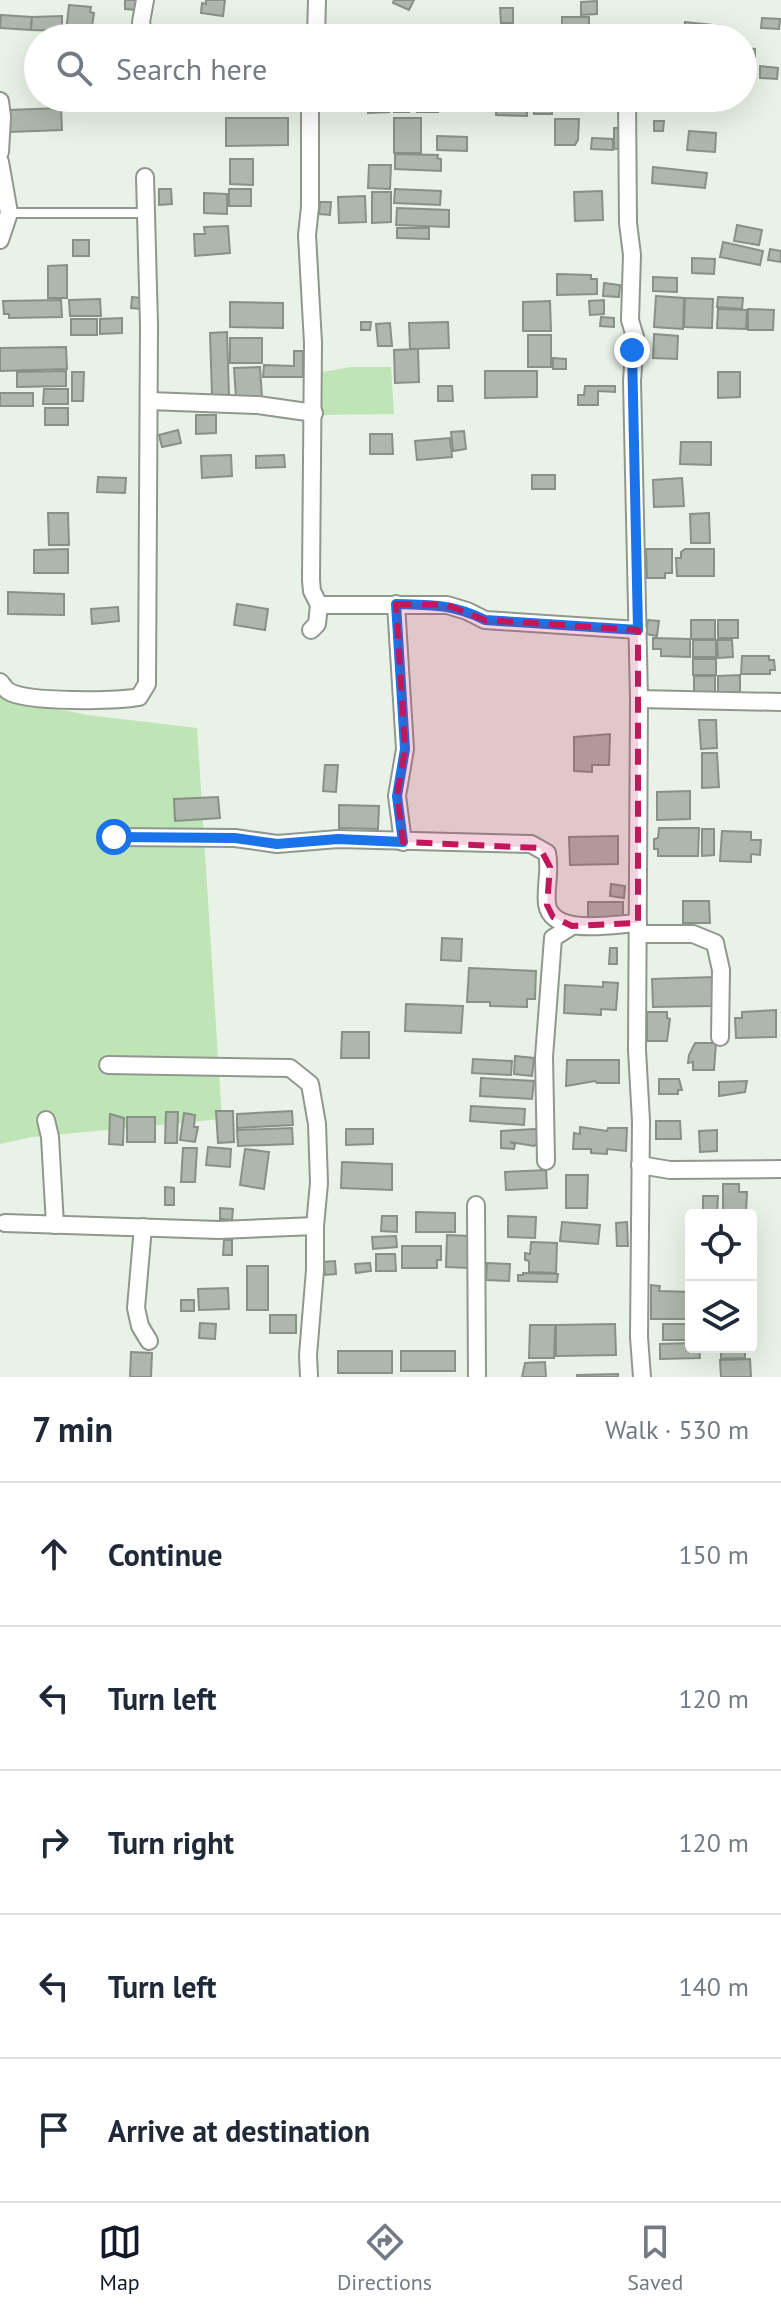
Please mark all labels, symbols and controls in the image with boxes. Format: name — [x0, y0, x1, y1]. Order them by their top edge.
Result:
search box — [24, 24, 757, 112]
icon: search — [52, 46, 96, 90]
text: Search here — [116, 49, 267, 88]
route end — [614, 332, 650, 368]
route start — [96, 819, 132, 855]
map controls — [685, 1209, 757, 1353]
button: locate — [685, 1209, 757, 1281]
button: layers — [685, 1281, 757, 1353]
text: 7 min — [32, 1407, 113, 1451]
text: Walk · 530 m — [605, 1413, 749, 1446]
icon: ahead — [32, 1532, 76, 1576]
text: Continue — [108, 1535, 222, 1574]
text: 150 m — [678, 1538, 749, 1571]
icon: left — [32, 1676, 76, 1720]
text: Turn left — [108, 1679, 216, 1718]
text: 120 m — [678, 1682, 749, 1715]
icon: right — [32, 1820, 76, 1864]
text: Turn right — [108, 1823, 234, 1862]
text: 120 m — [678, 1826, 749, 1859]
icon: left — [32, 1964, 76, 2008]
text: Turn left — [108, 1967, 216, 2006]
text: 140 m — [678, 1970, 749, 2003]
icon: arrive — [32, 2108, 76, 2152]
text: Arrive at destination — [108, 2111, 370, 2150]
tab: Map — [98, 2220, 142, 2296]
tab: Directions — [337, 2220, 432, 2296]
tab: Saved — [627, 2220, 683, 2296]

